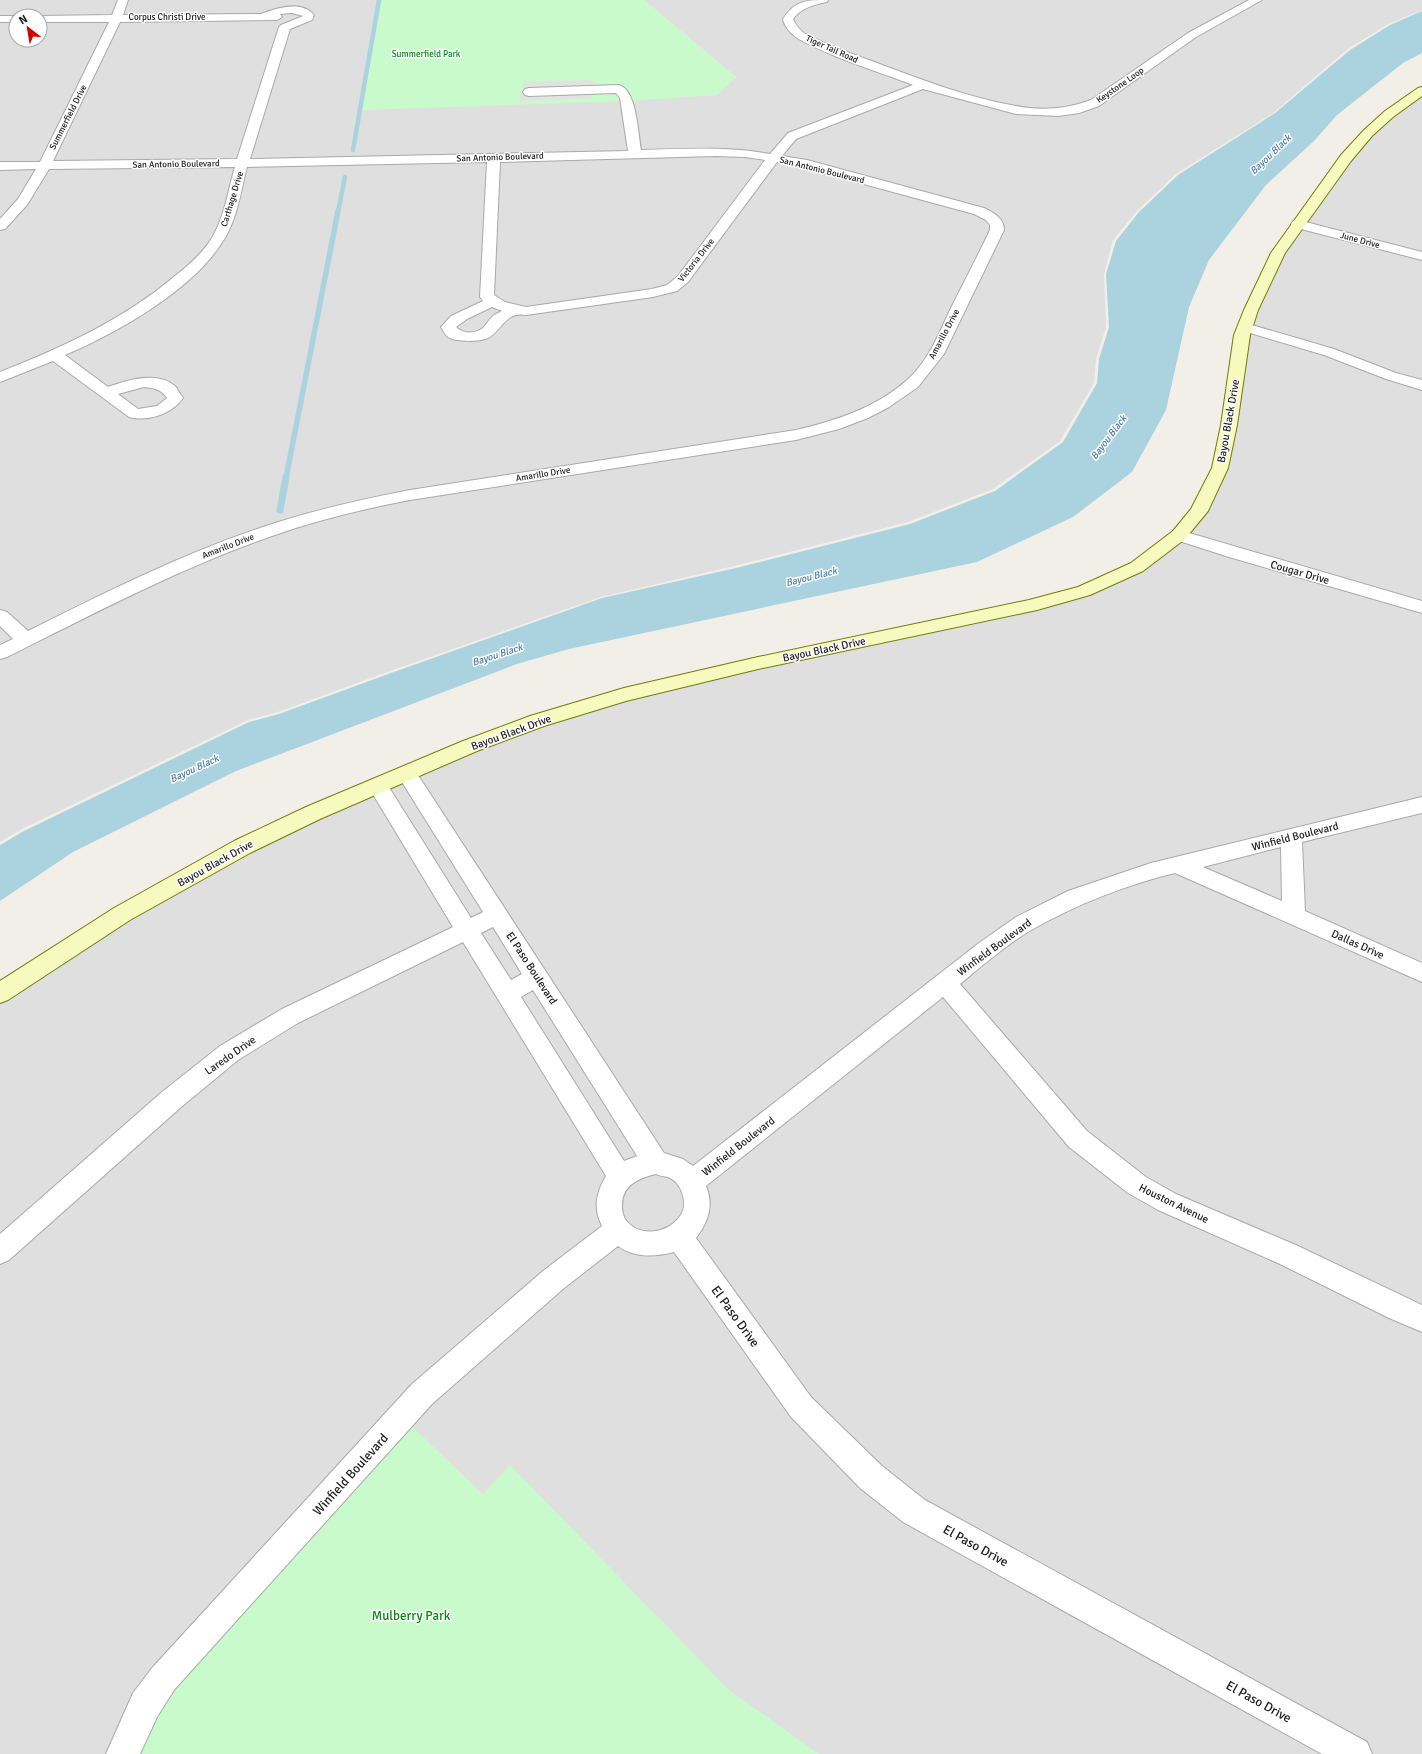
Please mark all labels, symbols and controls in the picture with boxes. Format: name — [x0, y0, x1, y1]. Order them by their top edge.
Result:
north arrow — [8, 8, 48, 48]
text: N — [16, 12, 30, 27]
street label: Corpus Christi Drive — [129, 12, 206, 23]
street label: Tiger Tail Road — [804, 33, 860, 66]
park label: Summerfield Park — [392, 49, 461, 60]
street label: Keystone Loop — [1094, 65, 1146, 106]
street label: Summerfield Drive — [47, 82, 90, 152]
water label: Bayou Black — [1248, 132, 1294, 177]
street label: San Antonio Boulevard — [456, 150, 544, 165]
street label: San Antonio Boulevard — [778, 155, 866, 186]
street label: San Antonio Boulevard — [132, 158, 220, 171]
street label: Carthage Drive — [219, 170, 246, 228]
street label: June Drive — [1339, 230, 1381, 251]
street label: Victoria Drive — [676, 236, 717, 284]
street label: Amarillo Drive — [927, 307, 962, 361]
street label: Bayou Black Drive — [1215, 378, 1242, 464]
water label: Bayou Black — [1088, 412, 1130, 462]
street label: Amarillo Drive — [515, 465, 572, 484]
street label: Amarillo Drive — [201, 531, 256, 561]
street label: Cougar Drive — [1269, 558, 1331, 587]
water label: Bayou Black — [784, 565, 839, 589]
street label: Bayou Black Drive — [781, 634, 867, 665]
water label: Bayou Black — [471, 641, 525, 669]
street label: Bayou Black Drive — [469, 712, 553, 753]
water label: Bayou Black — [168, 752, 221, 785]
street label: Winfield Boulevard — [1250, 819, 1340, 854]
street label: Bayou Black Drive — [175, 837, 255, 890]
street label: Winfield Boulevard — [955, 916, 1034, 979]
street label: Dallas Drive — [1329, 927, 1386, 962]
street label: El Paso Boulevard — [503, 930, 560, 1007]
street label: Laredo Drive — [202, 1033, 258, 1078]
street label: Winfield Boulevard — [699, 1114, 777, 1179]
street label: Houston Avenue — [1137, 1181, 1211, 1226]
street label: El Paso Drive — [708, 1283, 763, 1350]
street label: Winfield Boulevard — [310, 1430, 392, 1519]
street label: El Paso Drive — [940, 1521, 1011, 1570]
park label: Mulberry Park — [372, 1608, 451, 1624]
street label: El Paso Drive — [1223, 1677, 1294, 1726]

